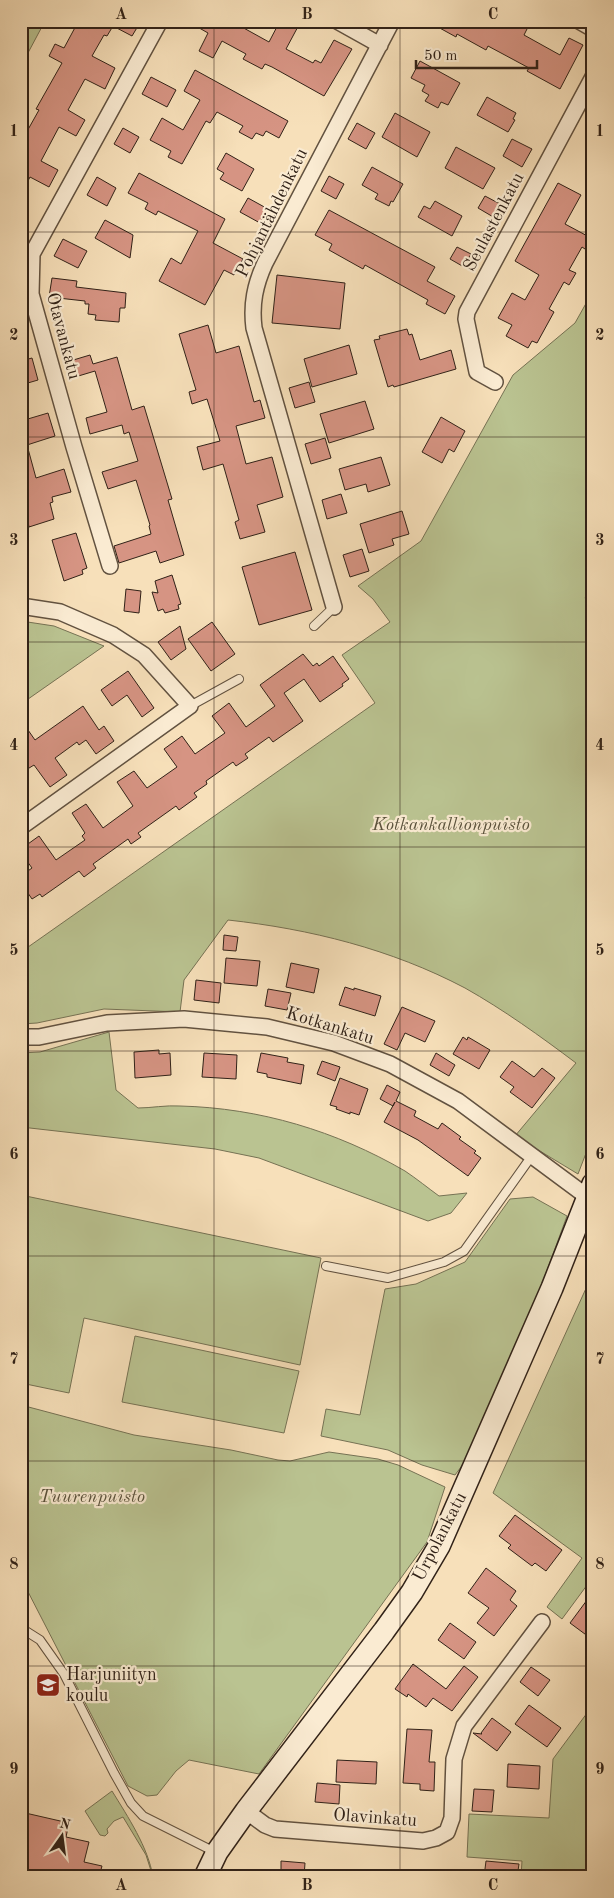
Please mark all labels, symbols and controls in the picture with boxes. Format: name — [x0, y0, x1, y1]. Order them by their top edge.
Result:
text: A — [115, 7, 127, 23]
text: B — [301, 7, 313, 23]
text: C — [488, 7, 498, 23]
scale bar — [416, 38, 538, 70]
text: 50 m — [424, 49, 458, 64]
text: 1 — [9, 124, 19, 140]
text: 1 — [595, 124, 605, 140]
street label: Pohjantähdenkatu — [233, 145, 311, 280]
street label: Seulastenkatu — [460, 169, 528, 274]
street label: Otavankatu — [43, 291, 83, 382]
text: 2 — [9, 328, 19, 344]
text: 2 — [595, 328, 605, 344]
text: 3 — [9, 533, 19, 549]
text: 3 — [595, 533, 605, 549]
text: 4 — [9, 738, 19, 754]
text: 4 — [595, 738, 605, 754]
park label: Kotkankallionpuisto — [371, 816, 530, 834]
text: 5 — [9, 943, 19, 959]
text: 5 — [595, 943, 605, 959]
street label: Kotkankatu — [284, 1004, 376, 1048]
text: 6 — [9, 1147, 19, 1163]
text: 6 — [595, 1147, 605, 1163]
text: 7 — [9, 1352, 19, 1368]
text: 7 — [595, 1352, 605, 1368]
park label: Tuurenpuisto — [39, 1488, 145, 1506]
street label: Urpolankatu — [410, 1489, 470, 1584]
text: 8 — [9, 1557, 19, 1573]
text: 8 — [595, 1557, 605, 1573]
place label: Harjuniityn koulu — [66, 1666, 157, 1705]
school or university icon: Harjuniityn koulu — [35, 1672, 61, 1698]
text: 9 — [9, 1762, 19, 1778]
text: 9 — [595, 1762, 605, 1778]
street label: Olavinkatu — [332, 1806, 418, 1830]
north arrow — [38, 1810, 88, 1860]
text: N — [58, 1816, 72, 1833]
text: A — [115, 1878, 127, 1894]
text: B — [301, 1878, 313, 1894]
text: C — [488, 1878, 498, 1894]

